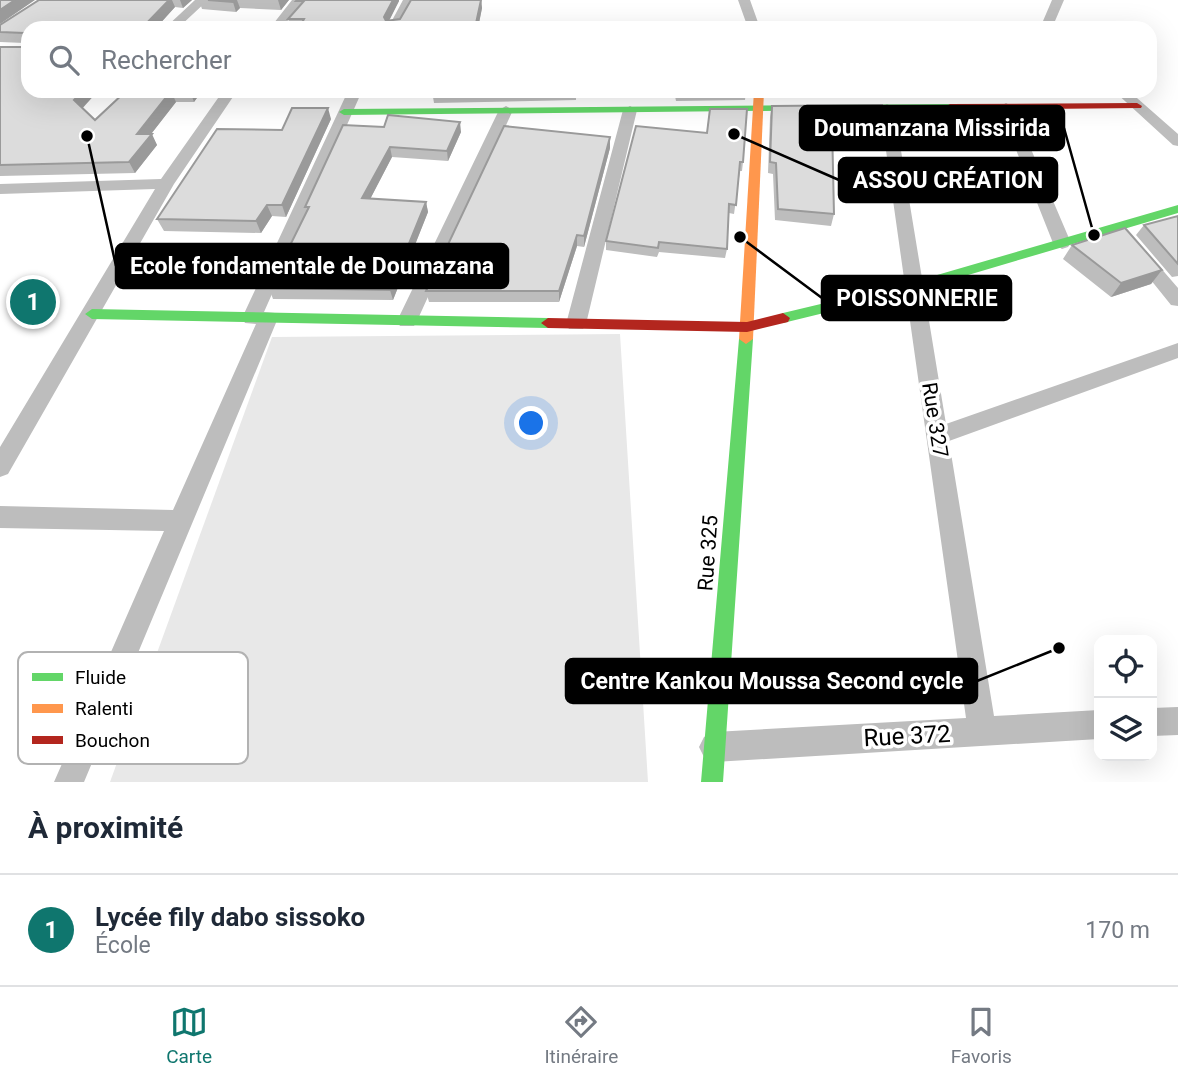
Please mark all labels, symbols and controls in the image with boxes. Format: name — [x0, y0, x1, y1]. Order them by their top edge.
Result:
search box — [21, 21, 1157, 98]
icon: search — [45, 41, 83, 79]
text: Rechercher — [101, 45, 232, 75]
callout: Doumanzana Missirida — [800, 106, 1064, 150]
text: Doumanzana Missirida — [814, 115, 1050, 142]
callout: ASSOU CRÉATION — [839, 158, 1057, 202]
text: ASSOU CRÉATION — [853, 166, 1043, 194]
callout: Ecole fondamentale de Doumazana — [116, 244, 508, 288]
text: Ecole fondamentale de Doumazana — [130, 253, 494, 280]
pin: 1 — [10, 276, 56, 328]
callout: POISSONNERIE — [822, 276, 1011, 320]
text: POISSONNERIE — [836, 285, 998, 312]
street label: Rue 327 — [917, 380, 953, 460]
your location — [514, 406, 548, 440]
street label: Rue 325 — [693, 514, 723, 592]
map controls — [1094, 635, 1157, 761]
button: locate — [1094, 635, 1157, 698]
legend — [18, 652, 248, 764]
callout: Centre Kankou Moussa Second cycle — [566, 659, 977, 703]
text: Fluide — [75, 666, 126, 689]
text: Centre Kankou Moussa Second cycle — [581, 668, 963, 695]
text: Ralenti — [75, 697, 133, 720]
button: layers — [1094, 698, 1157, 761]
street label: Rue 372 — [863, 720, 951, 752]
text: Bouchon — [75, 729, 150, 752]
text: À proximité — [28, 810, 183, 845]
text: Lycée fily dabo sissoko — [95, 902, 365, 932]
text: 1 — [44, 917, 58, 944]
text: 170 m — [1085, 917, 1150, 944]
text: École — [95, 932, 151, 959]
tab: Carte — [166, 1003, 212, 1068]
tab: Itinéraire — [544, 1003, 618, 1068]
tab: Favoris — [951, 1003, 1012, 1068]

